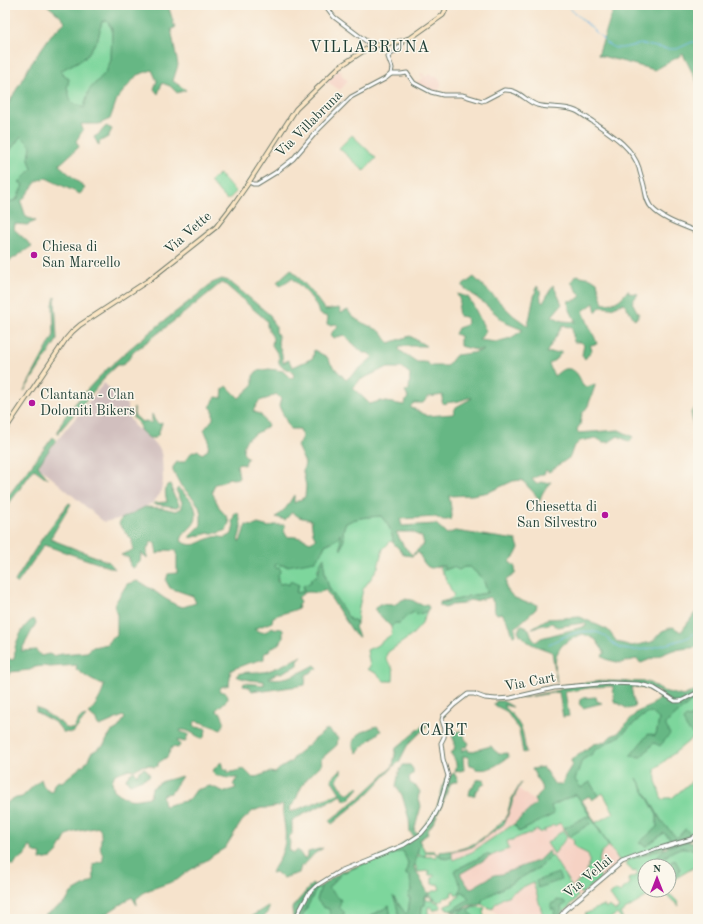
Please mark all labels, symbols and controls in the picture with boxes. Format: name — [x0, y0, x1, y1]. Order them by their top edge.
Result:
district label: VILLABRUNA — [310, 40, 430, 56]
street label: Via Villabruna — [273, 88, 345, 160]
street label: Via Vette — [162, 209, 214, 257]
place label: Chiesa di San Marcello — [42, 240, 121, 270]
marker: Chiesa di San Marcello — [29, 250, 39, 260]
place label: Clantana - Clan Dolomiti Bikers — [40, 388, 135, 418]
marker: Clantana - Clan Dolomiti Bikers — [27, 398, 37, 408]
place label: Chiesetta di San Silvestro — [517, 500, 597, 530]
marker: Chiesetta di San Silvestro — [600, 510, 610, 520]
street label: Via Cart — [503, 670, 557, 694]
district label: CART — [420, 723, 469, 739]
street label: Via Vellai — [561, 853, 615, 901]
north arrow — [637, 858, 677, 898]
text: N — [653, 864, 662, 875]

